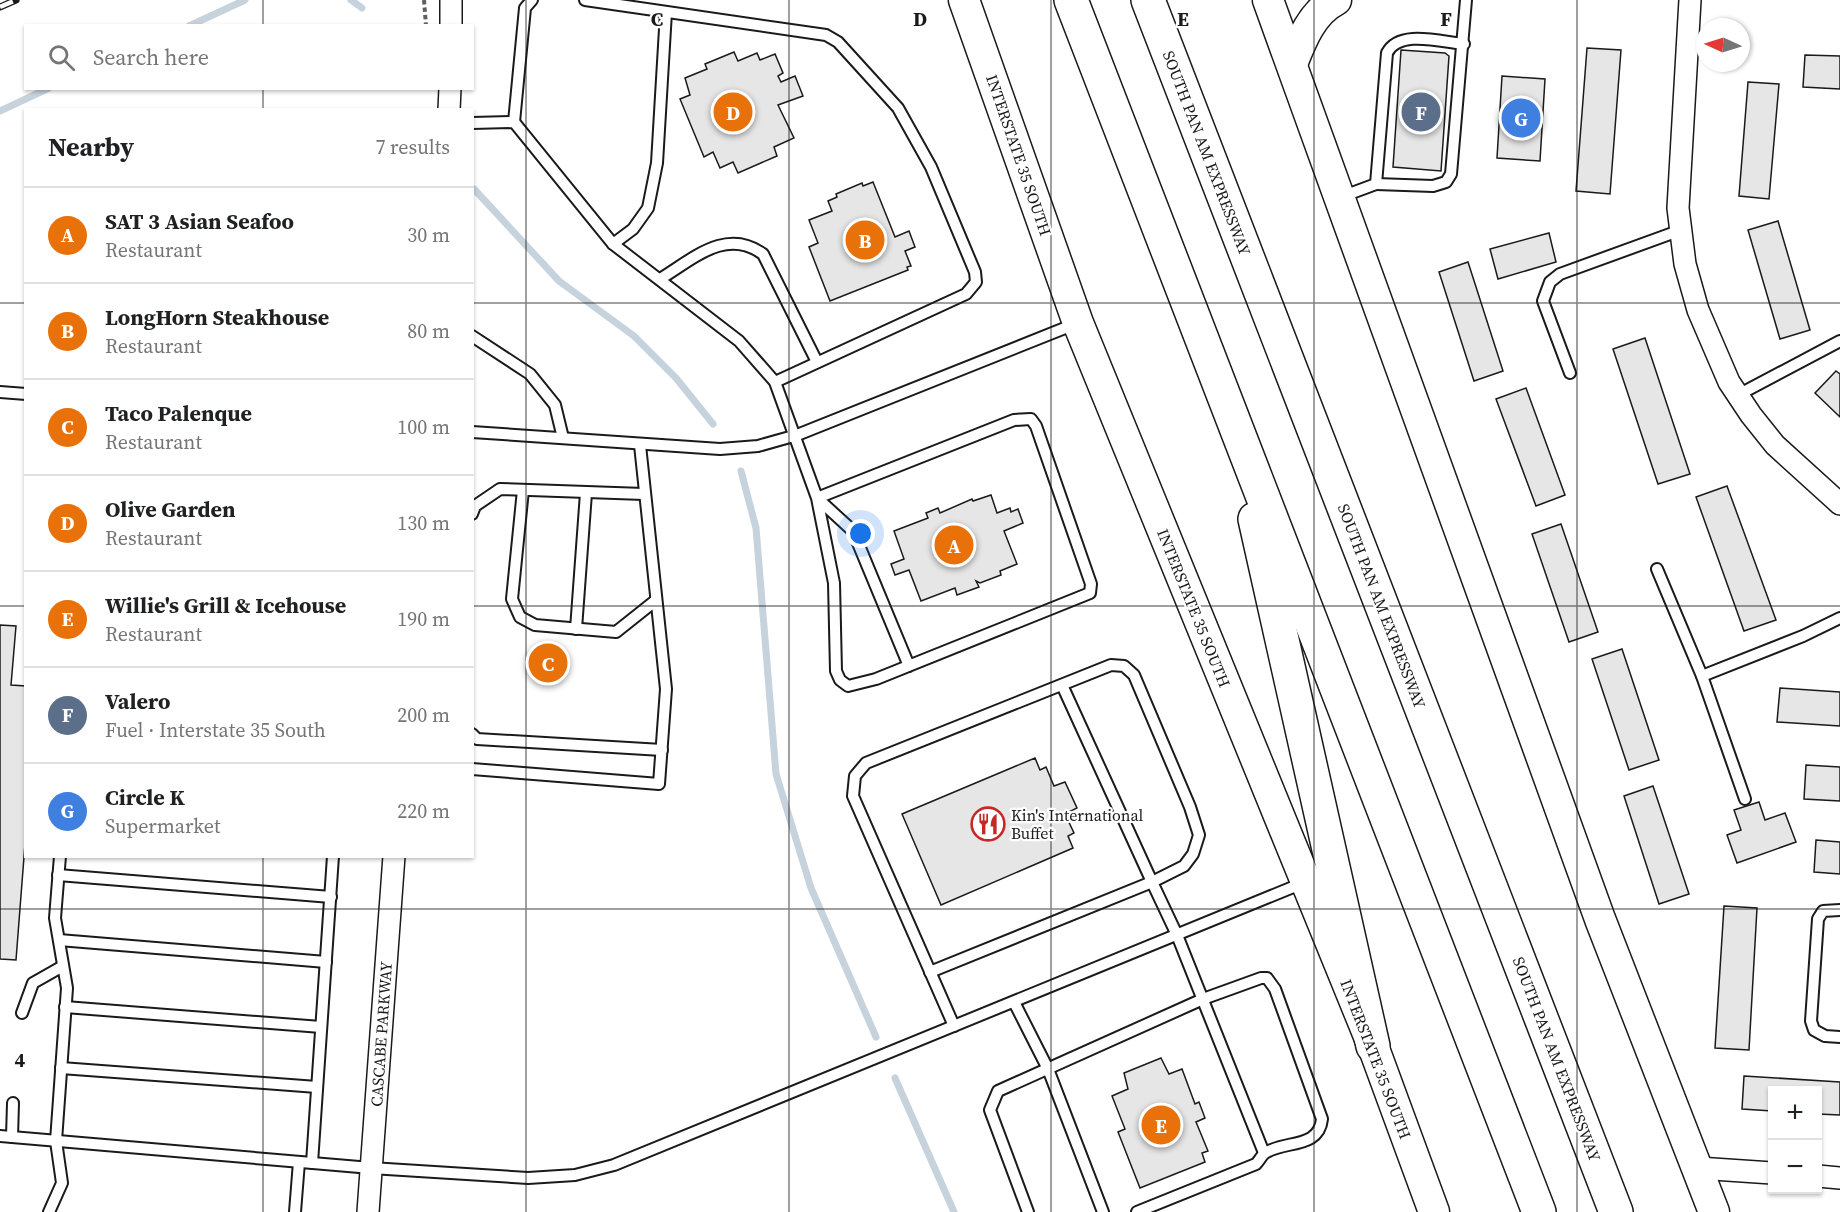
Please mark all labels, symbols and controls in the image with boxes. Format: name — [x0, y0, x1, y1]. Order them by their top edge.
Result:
text: C — [651, 5, 663, 33]
text: D — [913, 5, 927, 33]
text: E — [1177, 5, 1189, 33]
text: F — [1440, 5, 1452, 33]
north arrow — [1696, 18, 1750, 72]
search box — [24, 24, 474, 90]
icon: search — [45, 41, 78, 74]
text: Search here — [93, 42, 209, 72]
street label: SOUTH PAN AM EXPRESSWAY — [1158, 47, 1256, 259]
street label: INTERSTATE 35 SOUTH — [981, 71, 1057, 239]
pin: D — [714, 90, 752, 134]
pin: F — [1402, 90, 1440, 134]
pin: G — [1502, 96, 1540, 140]
text: Nearby — [48, 129, 134, 165]
text: 7 results — [375, 133, 450, 161]
text: SAT 3 Asian Seafoo — [105, 206, 294, 236]
pin: B — [846, 218, 884, 262]
text: A — [61, 221, 74, 249]
text: 30 m — [407, 221, 450, 249]
text: Restaurant — [105, 236, 202, 264]
text: LongHorn Steakhouse — [105, 302, 329, 332]
text: B — [61, 317, 74, 345]
text: 80 m — [407, 317, 450, 345]
text: Restaurant — [105, 332, 202, 360]
text: Taco Palenque — [105, 398, 252, 428]
text: C — [61, 413, 74, 441]
text: 100 m — [397, 413, 450, 441]
text: Restaurant — [105, 428, 202, 456]
text: Olive Garden — [105, 494, 236, 524]
street label: SOUTH PAN AM EXPRESSWAY — [1333, 500, 1431, 712]
text: D — [60, 509, 75, 537]
text: 130 m — [397, 509, 450, 537]
your location — [846, 519, 875, 548]
pin: A — [934, 522, 974, 568]
text: Restaurant — [105, 524, 202, 552]
street label: INTERSTATE 35 SOUTH — [1152, 525, 1236, 691]
text: Willie's Grill & Icehouse — [105, 590, 346, 620]
text: E — [62, 605, 73, 633]
text: 190 m — [397, 605, 450, 633]
text: Restaurant — [105, 620, 202, 648]
pin: C — [528, 640, 568, 686]
text: Valero — [105, 686, 170, 716]
text: F — [62, 701, 73, 729]
text: 200 m — [397, 701, 450, 729]
text: Fuel · Interstate 35 South — [105, 716, 326, 744]
text: Circle K — [105, 782, 185, 812]
text: G — [61, 797, 74, 825]
text: 220 m — [397, 797, 450, 825]
place label: Kin's International Buffet — [1011, 804, 1144, 844]
restaurant icon: Kin's International Buffet — [970, 806, 1006, 842]
text: Supermarket — [105, 812, 220, 840]
street label: SOUTH PAN AM EXPRESSWAY — [1508, 953, 1606, 1165]
street label: CASCABE PARKWAY — [365, 961, 397, 1107]
street label: INTERSTATE 35 SOUTH — [1335, 976, 1417, 1142]
text: 4 — [15, 1046, 26, 1074]
map controls — [1768, 1086, 1822, 1194]
button: + — [1768, 1086, 1822, 1140]
pin: E — [1142, 1102, 1180, 1148]
button: − — [1768, 1140, 1822, 1194]

